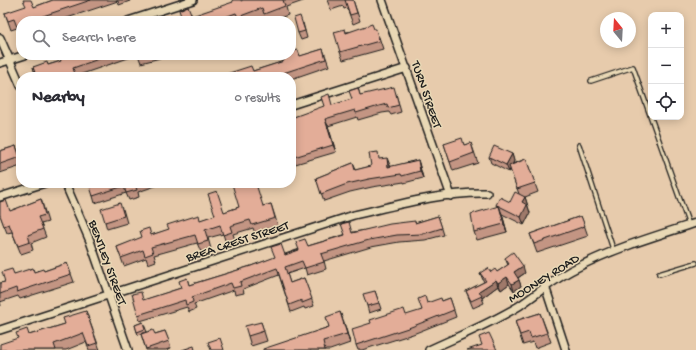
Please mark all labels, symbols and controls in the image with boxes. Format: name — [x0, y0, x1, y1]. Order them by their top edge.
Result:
north arrow — [600, 12, 636, 48]
map controls — [648, 12, 684, 120]
button: + — [648, 12, 684, 48]
search box — [16, 16, 296, 60]
icon: search — [30, 27, 52, 49]
text: Search here — [62, 29, 136, 47]
button: − — [648, 48, 684, 84]
street label: TURN STREET — [407, 58, 444, 131]
button: locate — [648, 84, 684, 120]
text: Nearby — [32, 88, 85, 108]
text: 0 results — [234, 91, 280, 106]
street label: BENTLEY STREET — [84, 217, 129, 308]
street label: BREA CREST STREET — [183, 218, 292, 266]
street label: MOONEY ROAD — [506, 251, 583, 307]

